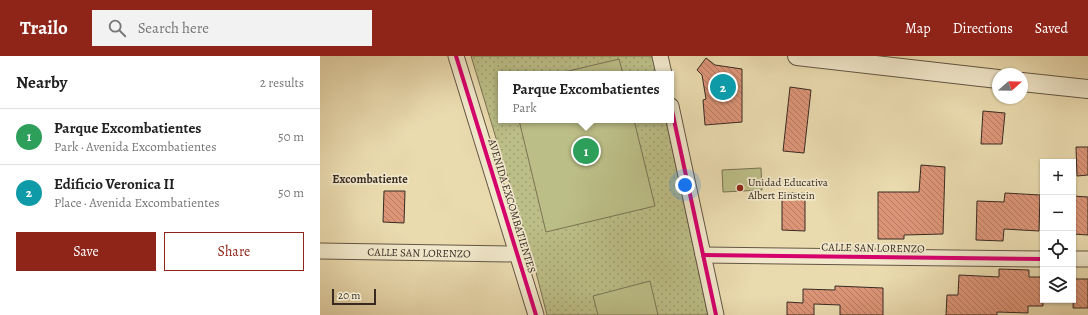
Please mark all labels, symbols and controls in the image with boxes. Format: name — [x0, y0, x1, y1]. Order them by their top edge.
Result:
search box — [92, 10, 372, 46]
text: Trailo — [20, 15, 68, 41]
icon: search — [106, 17, 128, 39]
text: Search here — [138, 18, 209, 38]
text: Map — [905, 19, 931, 38]
text: Directions — [953, 19, 1013, 38]
text: Saved — [1035, 19, 1068, 38]
north arrow — [992, 68, 1028, 104]
text: Nearby — [16, 71, 67, 94]
popup — [498, 71, 674, 123]
pin: 2 — [710, 72, 736, 102]
text: 2 results — [260, 74, 304, 91]
text: Parque Excombatientes — [512, 79, 660, 99]
text: Park — [512, 99, 537, 116]
text: Parque Excombatientes — [54, 118, 201, 138]
text: 1 — [27, 128, 31, 145]
text: 50 m — [278, 128, 304, 145]
street label: AVENIDA EXCOMBATIENTES — [484, 136, 540, 275]
pin: 1 — [573, 136, 599, 166]
text: Park · Avenida Excombatientes — [54, 138, 216, 155]
map controls — [1040, 159, 1076, 303]
button: + — [1040, 159, 1076, 195]
district label: Excombatiente — [332, 171, 408, 187]
text: Edificio Veronica II — [54, 174, 175, 194]
your location — [675, 175, 695, 195]
place label: Unidad Educativa Albert Einstein — [747, 175, 829, 203]
marker: Unidad Educativa Albert Einstein — [735, 183, 745, 193]
text: 2 — [26, 184, 32, 201]
text: 50 m — [278, 184, 304, 201]
text: Place · Avenida Excombatientes — [54, 194, 220, 211]
button: − — [1040, 195, 1076, 231]
button: locate — [1040, 231, 1076, 267]
button: Save — [16, 232, 156, 271]
button: Share — [164, 232, 304, 271]
street label: CALLE SAN LORENZO — [821, 240, 925, 256]
street label: CALLE SAN LORENZO — [367, 245, 471, 261]
button: layers — [1040, 267, 1076, 303]
scale bar — [332, 287, 376, 306]
text: 20 m — [338, 288, 360, 303]

